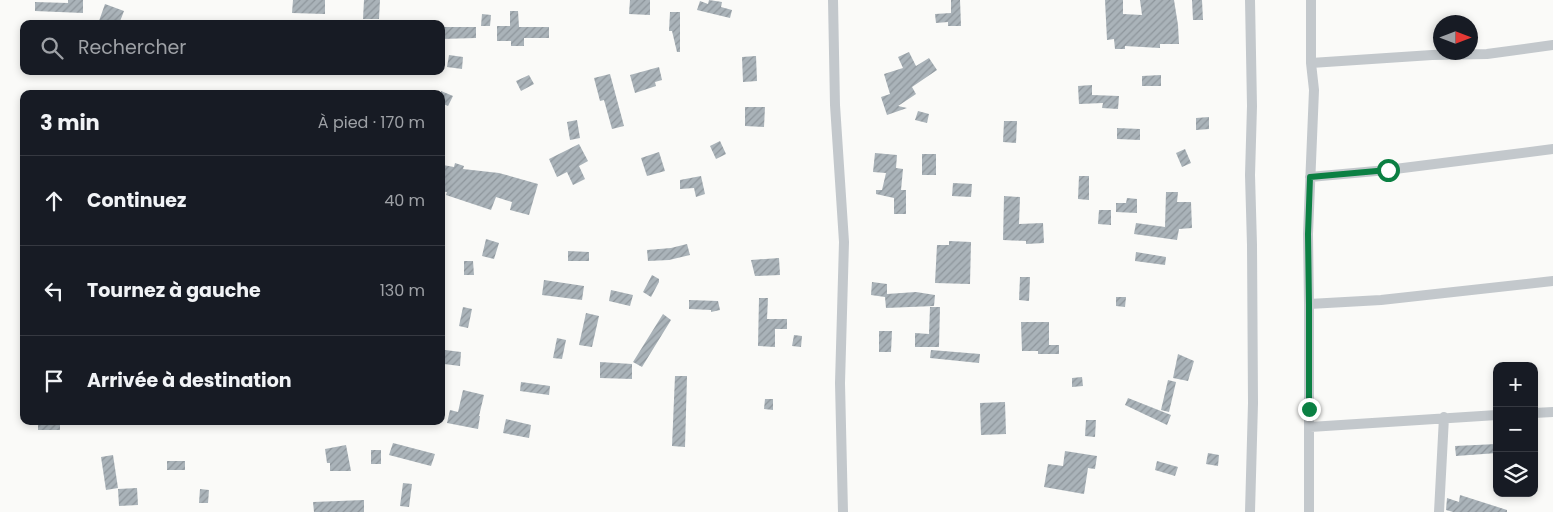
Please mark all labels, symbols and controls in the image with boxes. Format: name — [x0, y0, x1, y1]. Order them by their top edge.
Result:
north arrow — [1433, 15, 1478, 60]
search box — [20, 20, 445, 75]
icon: search — [38, 34, 66, 62]
text: Rechercher — [78, 34, 186, 61]
text: 3 min — [40, 108, 100, 137]
text: À pied · 170 m — [318, 111, 425, 134]
route start — [1377, 159, 1400, 182]
icon: ahead — [40, 187, 68, 215]
text: Continuez — [87, 187, 186, 214]
text: 40 m — [384, 189, 425, 212]
icon: left — [40, 277, 68, 305]
text: Tournez à gauche — [87, 277, 261, 304]
text: 130 m — [380, 279, 425, 302]
map controls — [1493, 362, 1538, 497]
button: + — [1493, 362, 1538, 407]
icon: arrive — [40, 367, 68, 395]
text: Arrivée à destination — [87, 367, 292, 394]
route end — [1298, 398, 1321, 421]
button: − — [1493, 407, 1538, 452]
button: layers — [1493, 452, 1538, 497]

